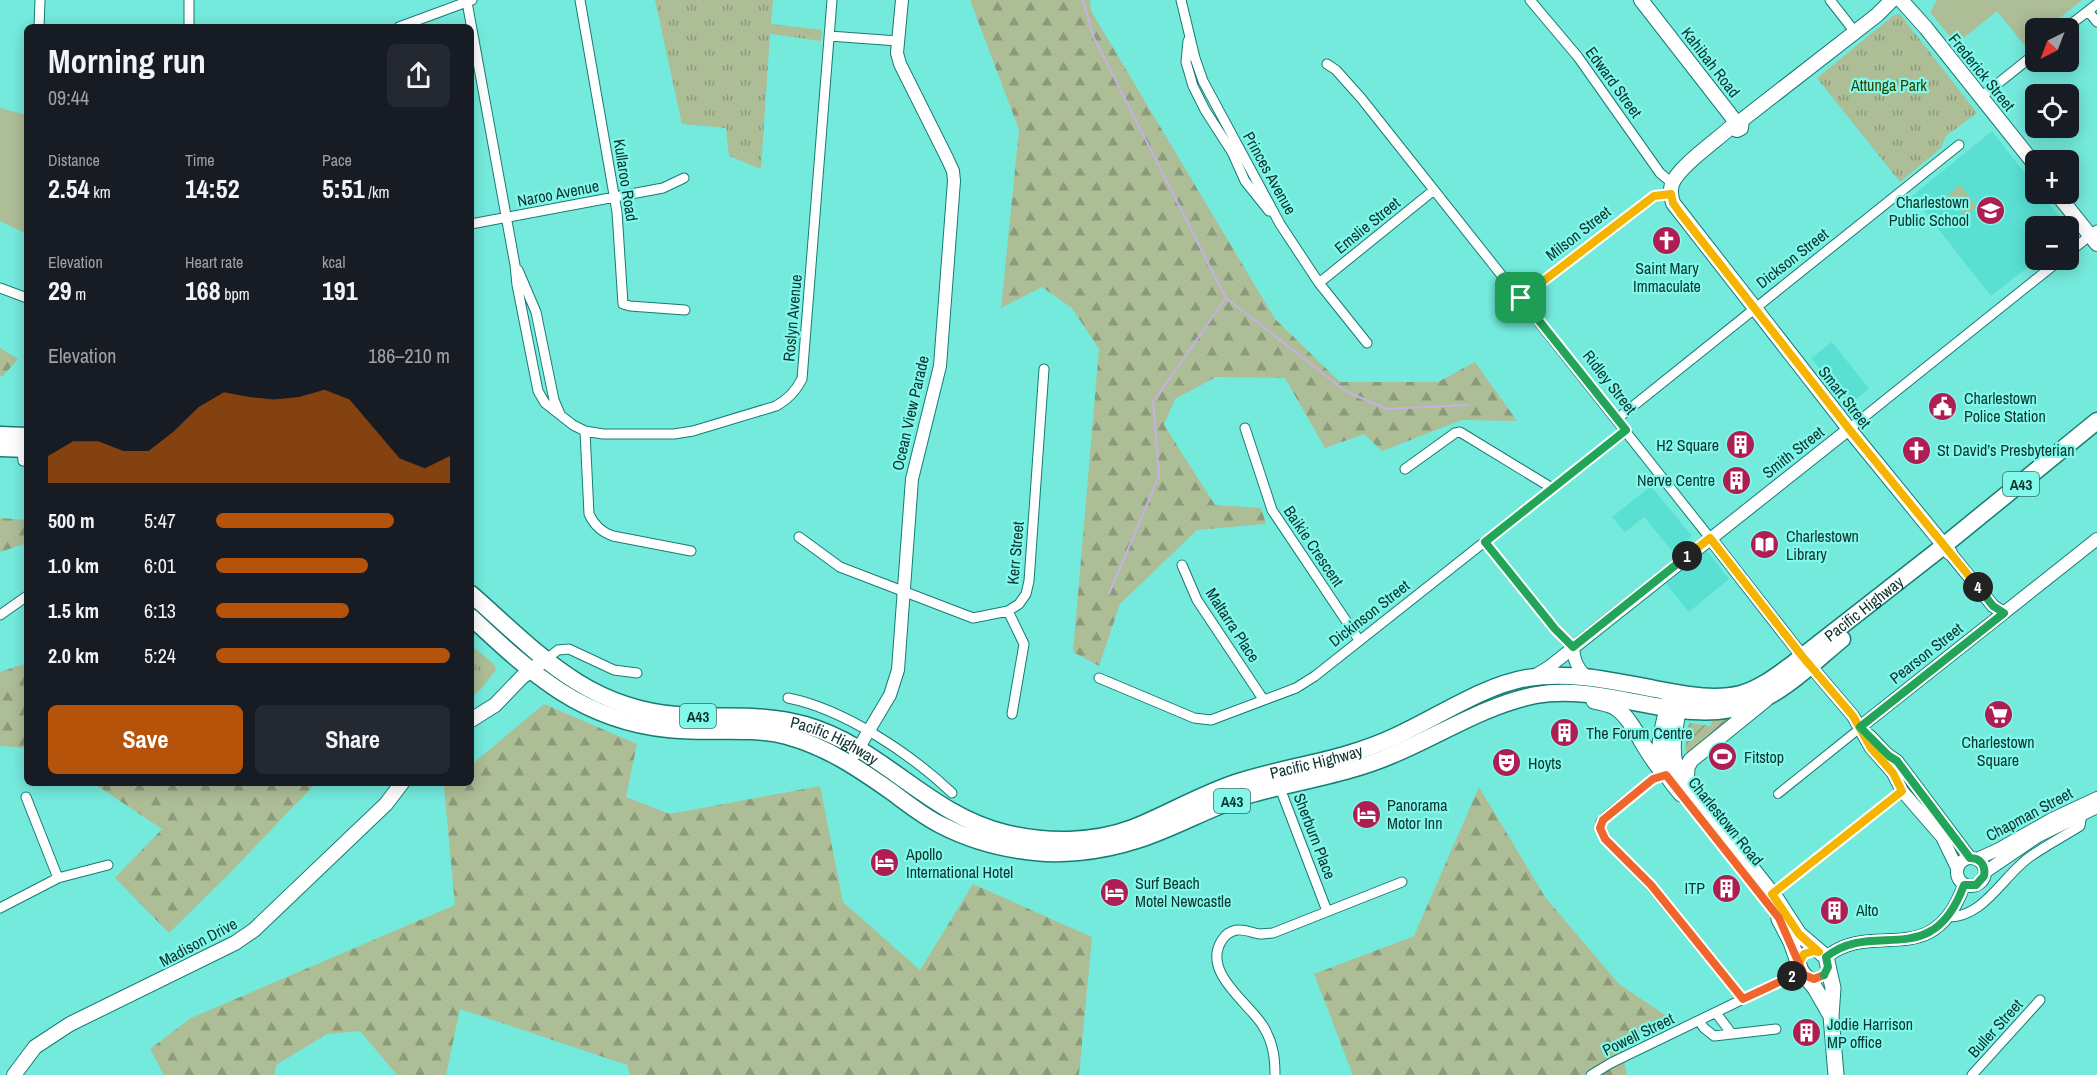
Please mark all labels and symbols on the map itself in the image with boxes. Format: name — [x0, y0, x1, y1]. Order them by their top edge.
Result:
north arrow — [2025, 18, 2079, 72]
street label: Kahibah Road — [1677, 22, 1745, 102]
street label: Frederick Street — [1944, 29, 2020, 116]
street label: Edward Street — [1581, 42, 1648, 122]
park label: Attunga Park — [1850, 74, 1927, 96]
street label: Princes Avenue — [1238, 128, 1302, 218]
street label: Kullaroo Road — [609, 137, 643, 223]
street label: Naroo Avenue — [515, 174, 601, 212]
street label: Emslie Street — [1329, 191, 1405, 258]
place label: Charlestown Public School — [1889, 191, 1969, 231]
school or university icon: Charlestown Public School — [1974, 195, 2006, 227]
street label: Milson Street — [1541, 200, 1616, 265]
street label: Dickson Street — [1751, 223, 1833, 293]
church icon: Saint Mary Immaculate — [1651, 224, 1683, 256]
place label: Saint Mary Immaculate — [1633, 257, 1701, 297]
pin — [1495, 272, 1546, 323]
street label: Roslyn Avenue — [777, 274, 807, 362]
street label: Ridley Street — [1578, 345, 1642, 419]
street label: Ocean View Parade — [886, 353, 934, 473]
street label: Smart Street — [1814, 361, 1877, 433]
place label: Charlestown Police Station — [1964, 387, 2046, 427]
public building icon: Charlestown Police Station — [1927, 391, 1959, 423]
street label: Smith Street — [1757, 421, 1829, 483]
building icon: H2 Square — [1724, 429, 1756, 461]
place label: H2 Square — [1656, 434, 1719, 456]
church icon: St David’s Presbyterian — [1900, 434, 1932, 466]
place label: St David’s Presbyterian — [1937, 439, 2075, 461]
building icon: Nerve Centre — [1720, 464, 1752, 496]
place label: Nerve Centre — [1637, 469, 1715, 491]
road number: A43 — [2003, 472, 2039, 496]
street label: Baikie Crescent — [1279, 501, 1349, 591]
street label: Kerr Street — [1001, 520, 1029, 586]
place label: Charlestown Library — [1786, 525, 1859, 565]
library icon: Charlestown Library — [1749, 529, 1781, 561]
pin: 1 — [1672, 541, 1702, 571]
street label: Pacific Highway — [1819, 570, 1908, 646]
pin: 4 — [1963, 572, 1993, 602]
street label: Dickinson Street — [1324, 574, 1414, 652]
street label: Maltarra Place — [1201, 584, 1265, 666]
street label: Pearson Street — [1885, 617, 1968, 689]
supermarket icon: Charlestown Square — [1982, 698, 2014, 730]
road number: A43 — [680, 704, 716, 728]
street label: Pacific Highway — [788, 711, 883, 770]
building icon: The Forum Centre — [1549, 717, 1581, 749]
place label: The Forum Centre — [1586, 722, 1693, 744]
place label: Charlestown Square — [1962, 731, 2034, 771]
street label: Pacific Highway — [1267, 739, 1366, 784]
sports icon: Fitstop — [1707, 741, 1739, 773]
place label: Fitstop — [1744, 746, 1784, 768]
theatre icon: Hoyts — [1491, 747, 1523, 779]
place label: Hoyts — [1528, 752, 1562, 774]
street label: Charlestown Road — [1683, 772, 1769, 870]
street label: Chapman Street — [1982, 782, 2077, 846]
road number: A43 — [1214, 789, 1250, 813]
street label: Sherburn Place — [1289, 790, 1341, 882]
place label: Panorama Motor Inn — [1387, 794, 1448, 834]
hotel icon: Panorama Motor Inn — [1350, 798, 1382, 830]
place label: Apollo International Hotel — [905, 843, 1013, 883]
hotel icon: Apollo International Hotel — [869, 847, 901, 879]
place label: Surf Beach Motel Newcastle — [1135, 872, 1231, 912]
building icon: ITP — [1710, 872, 1742, 904]
hotel icon: Surf Beach Motel Newcastle — [1098, 876, 1130, 908]
place label: ITP — [1685, 877, 1705, 899]
building icon: Alto — [1819, 894, 1851, 926]
place label: Alto — [1855, 899, 1879, 921]
street label: Madison Drive — [155, 912, 241, 972]
pin: 2 — [1777, 961, 1807, 991]
street label: Buller Street — [1963, 994, 2028, 1062]
street label: Powell Street — [1598, 1007, 1678, 1061]
place label: Jodie Harrison MP office — [1827, 1013, 1913, 1053]
building icon: Jodie Harrison MP office — [1790, 1017, 1822, 1049]

